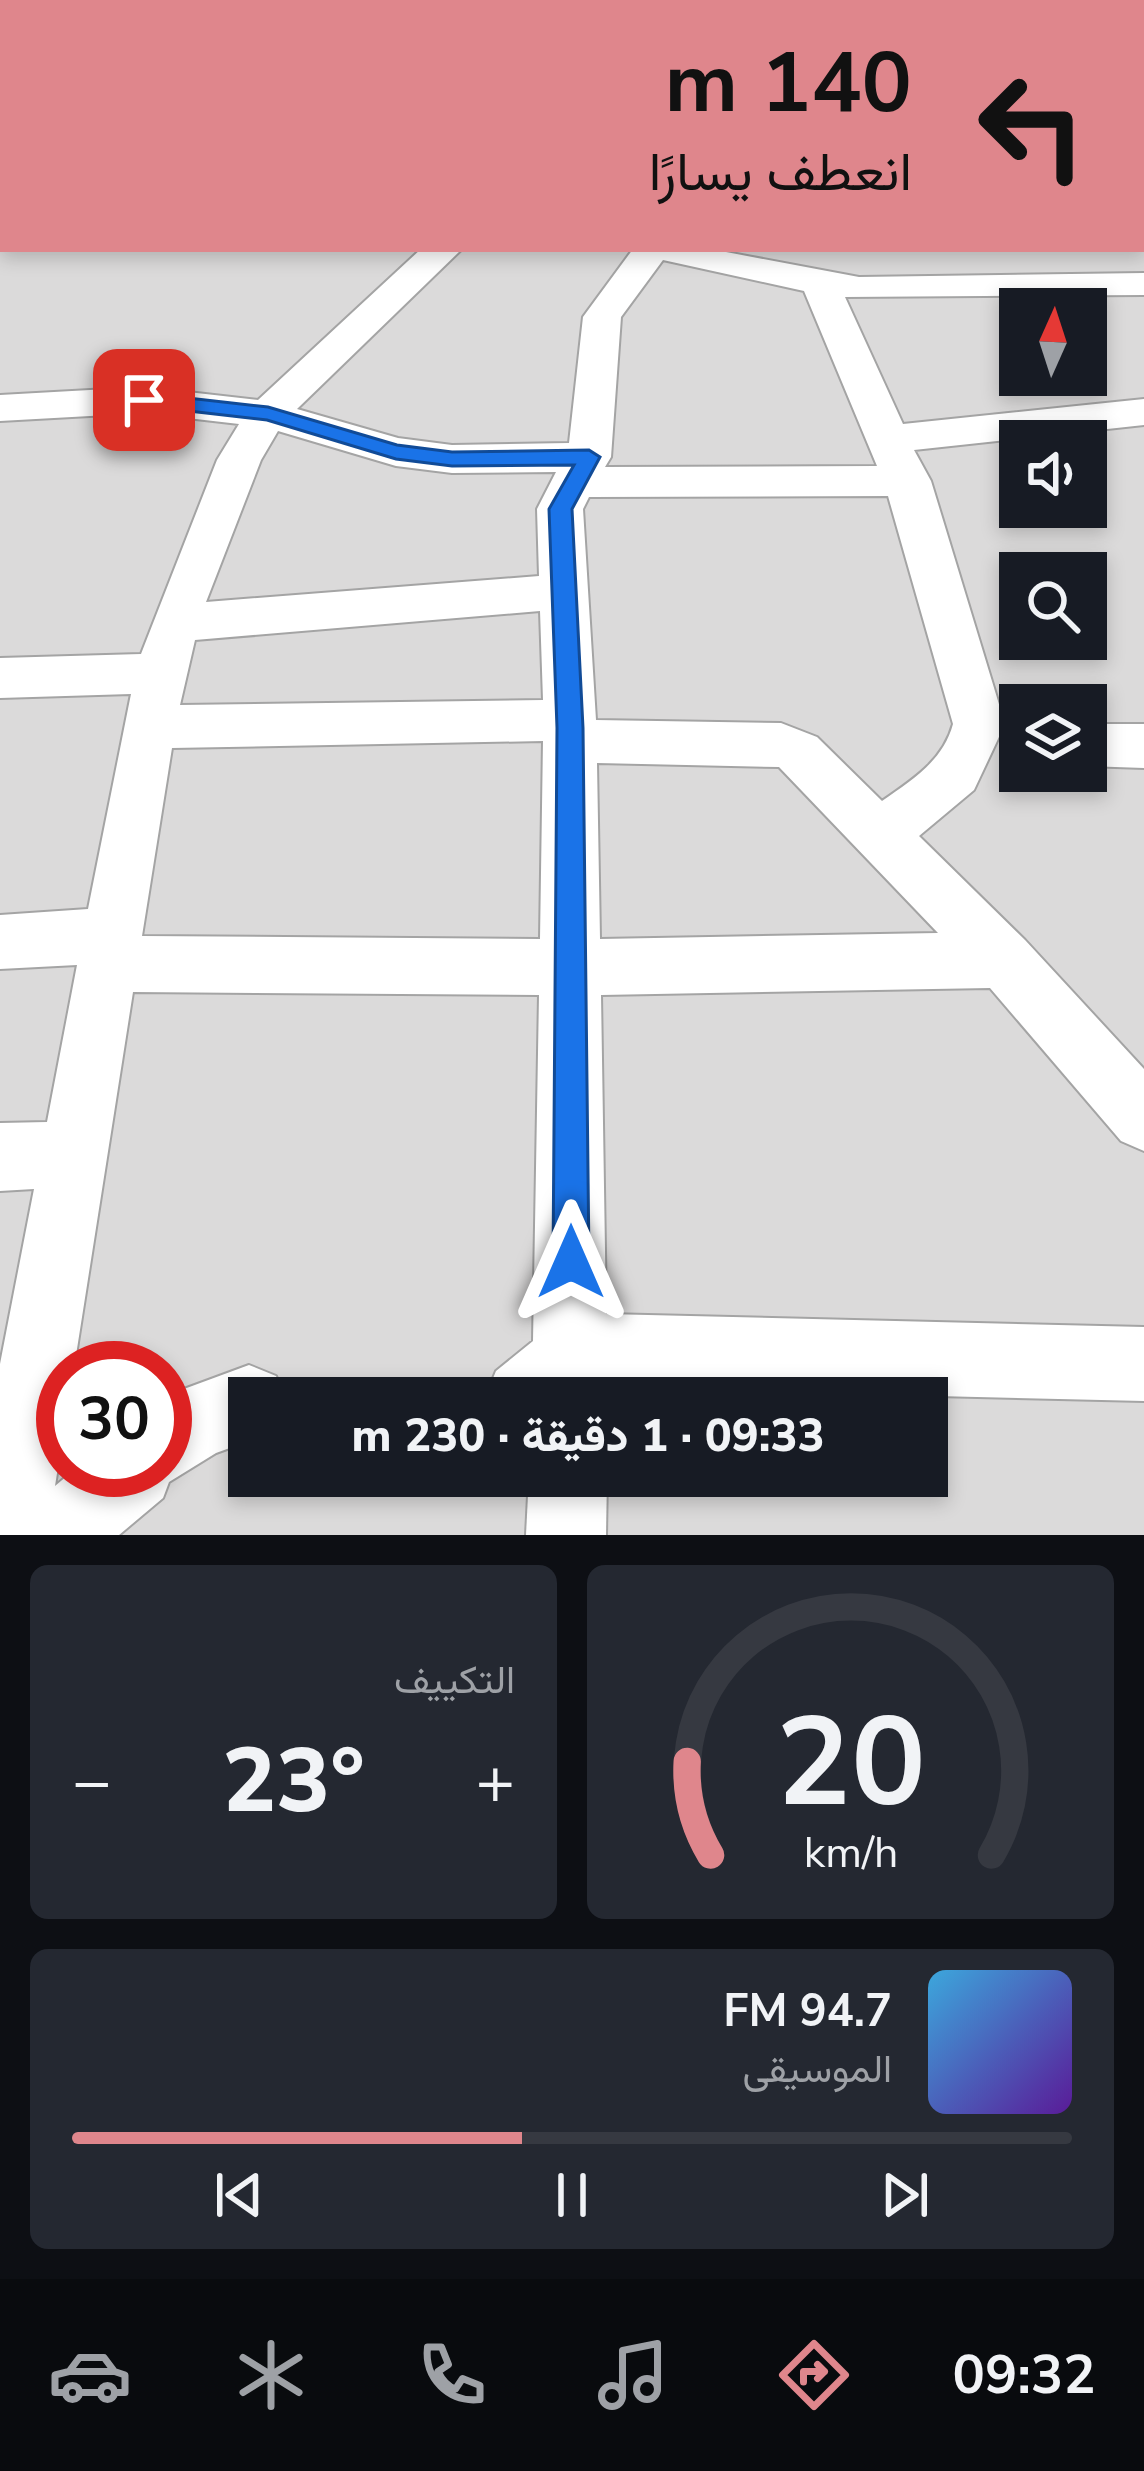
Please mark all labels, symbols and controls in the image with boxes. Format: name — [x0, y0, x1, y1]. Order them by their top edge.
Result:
text: 140 m — [664, 26, 912, 141]
icon: left — [954, 48, 1110, 204]
text: انعطف يسارًا — [649, 135, 912, 209]
north arrow — [999, 288, 1107, 396]
map controls — [999, 288, 1107, 792]
pin — [93, 349, 195, 451]
icon: arrive — [111, 367, 177, 433]
button: sound — [999, 420, 1107, 528]
button: search — [999, 552, 1107, 660]
button: layers — [999, 684, 1107, 792]
position arrow — [508, 1199, 634, 1325]
speed limit sign: 30 — [36, 1341, 192, 1497]
text: 09:33 · 1 دقيقة · 230 m — [352, 1406, 824, 1467]
text: التكييف — [394, 1654, 515, 1707]
text: 20 — [776, 1678, 925, 1848]
text: 23° — [222, 1720, 365, 1843]
text: − — [72, 1737, 112, 1827]
text: + — [475, 1737, 515, 1827]
text: km/h — [803, 1824, 898, 1882]
text: 94.7 FM — [723, 1981, 892, 2042]
text: الموسيقى — [742, 2043, 892, 2096]
icon: previous — [206, 2162, 272, 2228]
icon: pause — [539, 2162, 605, 2228]
icon: next — [872, 2162, 938, 2228]
icon: car — [48, 2333, 132, 2417]
icon: climate — [229, 2333, 313, 2417]
icon: phone — [410, 2333, 494, 2417]
icon: music — [591, 2333, 675, 2417]
icon: directions — [772, 2333, 856, 2417]
text: 09:32 — [953, 2338, 1096, 2412]

